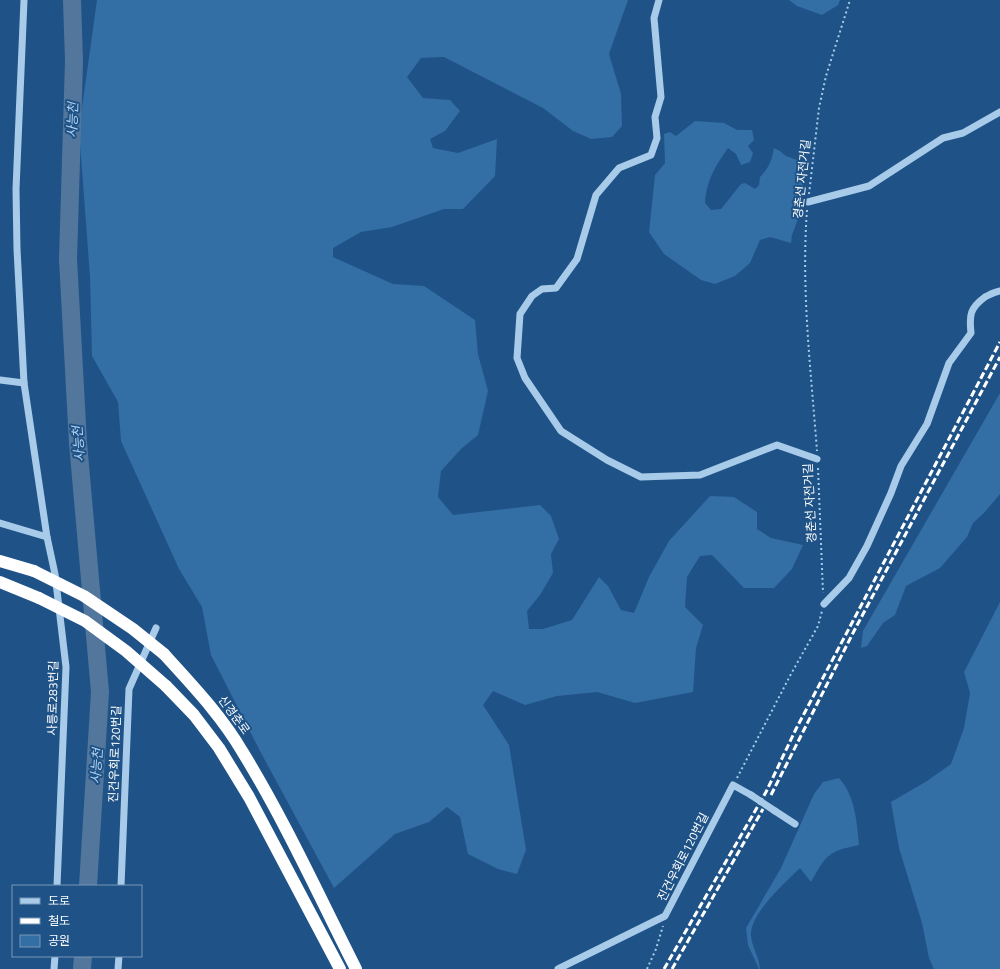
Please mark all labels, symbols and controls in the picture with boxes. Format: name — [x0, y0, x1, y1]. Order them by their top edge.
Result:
water label: 사능천 — [61, 101, 83, 138]
street label: 경춘선 자전거길 — [788, 138, 815, 220]
water label: 사능천 — [67, 424, 89, 463]
street label: 경춘선 자전거길 — [798, 463, 821, 543]
street label: 사릉로283번길 — [42, 660, 63, 736]
street label: 신경춘로 — [214, 691, 255, 738]
street label: 진건우회로120번길 — [103, 705, 126, 803]
water label: 사능천 — [85, 746, 107, 785]
street label: 진건우회로120번길 — [652, 809, 713, 905]
legend — [12, 885, 142, 957]
text: 도로 — [48, 891, 70, 910]
text: 철도 — [48, 911, 70, 930]
text: 공원 — [48, 931, 70, 950]

